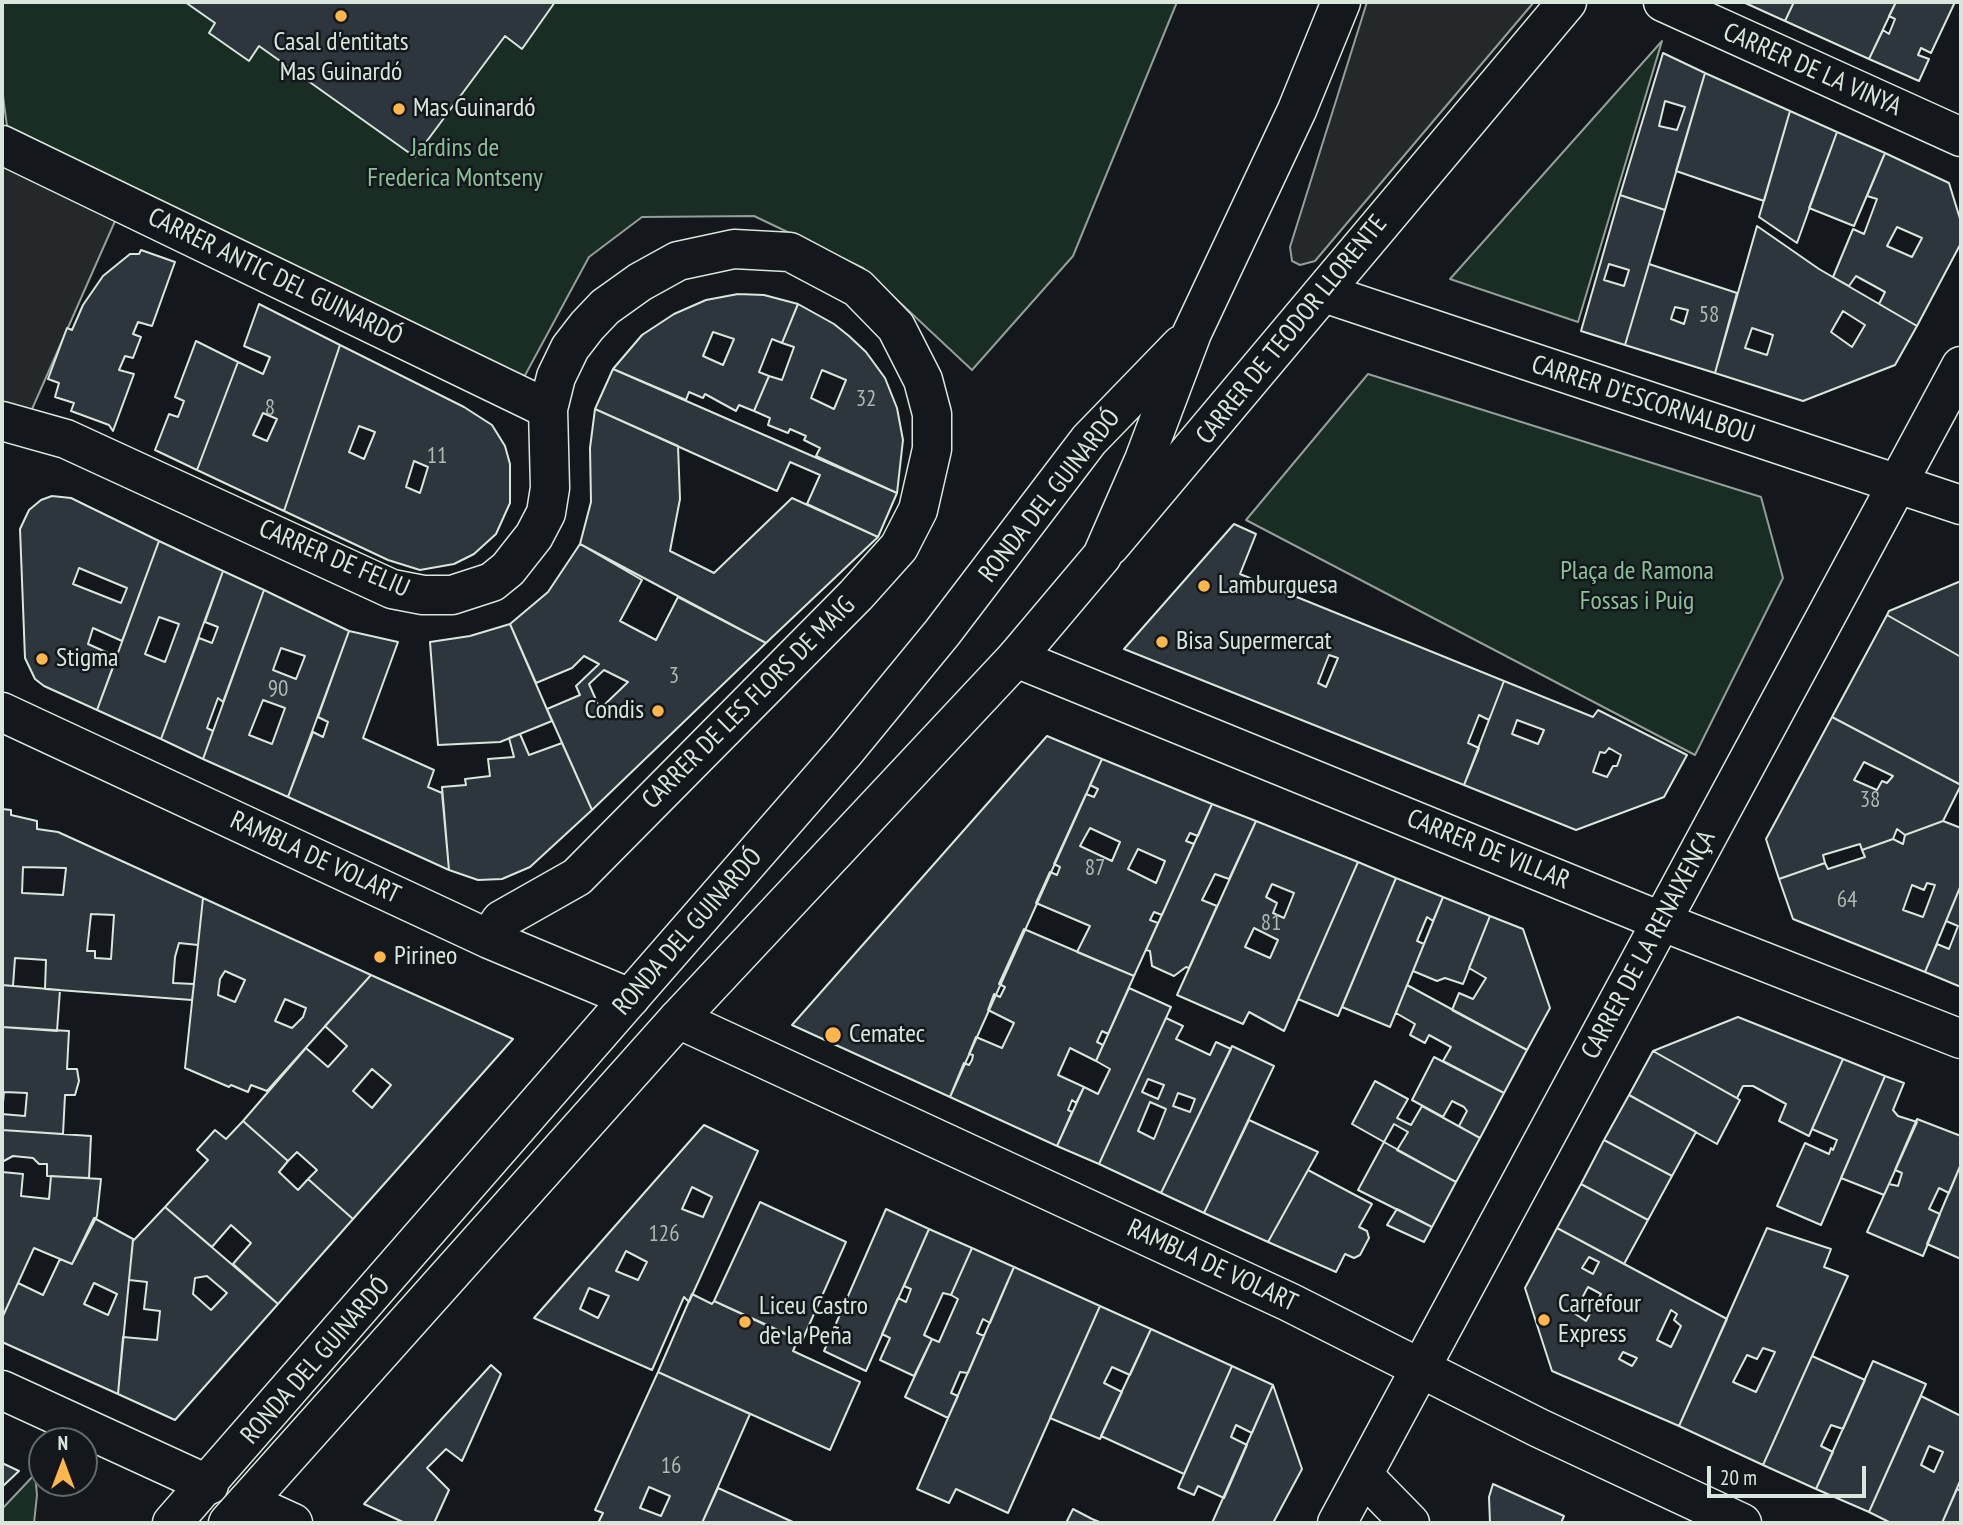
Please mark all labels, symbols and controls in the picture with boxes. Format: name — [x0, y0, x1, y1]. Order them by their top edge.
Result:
marker: Casal d'entitats Mas Guinardó — [333, 8, 349, 24]
street label: CARRER DE LA VINYA — [1718, 17, 1906, 123]
place label: Casal d'entitats Mas Guinardó — [274, 27, 408, 88]
place label: Mas Guinardó — [413, 93, 535, 125]
marker: Mas Guinardó — [391, 101, 407, 117]
park label: Jardins de Frederica Montseny — [367, 133, 543, 194]
street label: CARRER ANTIC DEL GUINARDÓ — [143, 202, 407, 352]
street label: CARRER DE TEODOR LLORENTE — [1190, 209, 1394, 451]
house number: 58 — [1699, 301, 1719, 329]
street label: CARRER D'ESCORNALBOU — [1528, 349, 1758, 451]
house number: 32 — [856, 385, 876, 413]
house number: 8 — [265, 394, 275, 422]
street label: RONDA DEL GUINARDÓ — [973, 403, 1127, 589]
house number: 11 — [427, 442, 447, 470]
street label: CARRER DE FELIU — [254, 513, 414, 605]
park label: Plaça de Ramona Fossas i Puig — [1560, 556, 1714, 618]
place label: Lamburguesa — [1218, 570, 1338, 602]
marker: Lamburguesa — [1196, 578, 1212, 594]
street label: CARRER DE LES FLORS DE MAIG — [636, 590, 862, 816]
place label: Bisa Supermercat — [1176, 626, 1332, 658]
marker: Bisa Supermercat — [1154, 634, 1170, 650]
place label: Stigma — [56, 643, 118, 675]
marker: Stigma — [34, 651, 50, 667]
house number: 3 — [669, 662, 679, 690]
house number: 90 — [268, 675, 288, 703]
place label: Condis — [584, 695, 644, 727]
marker: Condis — [650, 703, 666, 719]
house number: 38 — [1860, 786, 1880, 814]
street label: CARRER DE VILLAR — [1402, 803, 1574, 897]
street label: RAMBLA DE VOLART — [225, 805, 405, 911]
street label: CARRER DE LA RENAIXENÇA — [1576, 825, 1722, 1065]
street label: RONDA DEL GUINARDÓ — [607, 842, 769, 1022]
house number: 87 — [1085, 854, 1105, 882]
house number: 64 — [1837, 886, 1857, 914]
house number: 81 — [1261, 909, 1281, 937]
place label: Pirineo — [394, 941, 457, 973]
marker: Pirineo — [372, 949, 388, 965]
place label: Cematec — [849, 1019, 925, 1051]
marker: Cematec — [823, 1025, 843, 1045]
street label: RAMBLA DE VOLART — [1122, 1213, 1302, 1319]
house number: 126 — [648, 1220, 680, 1248]
street label: RONDA DEL GUINARDÓ — [235, 1271, 397, 1451]
place label: Carrefour Express — [1558, 1289, 1641, 1350]
place label: Liceu Castro de la Peña — [759, 1291, 868, 1352]
marker: Carrefour Express — [1536, 1312, 1552, 1328]
marker: Liceu Castro de la Peña — [737, 1314, 753, 1330]
north arrow — [28, 1427, 98, 1497]
text: N — [58, 1431, 68, 1455]
house number: 16 — [661, 1452, 681, 1480]
scale bar — [1711, 1452, 1870, 1496]
text: 20 m — [1720, 1464, 1757, 1491]

